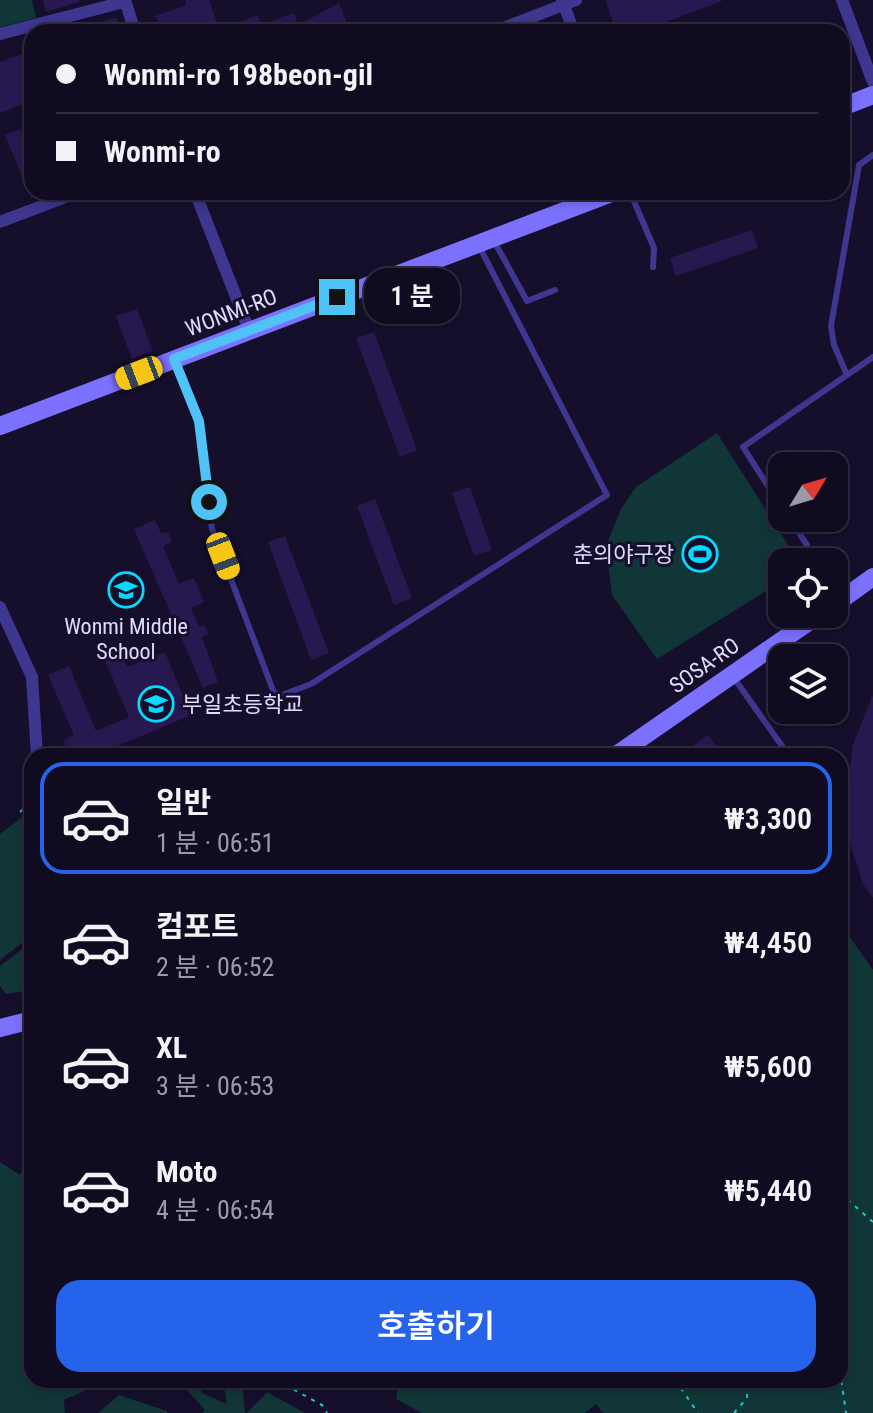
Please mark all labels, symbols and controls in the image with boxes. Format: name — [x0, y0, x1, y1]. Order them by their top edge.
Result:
text: Wonmi-ro 198beon-gil — [104, 57, 373, 92]
text: Wonmi-ro — [104, 134, 221, 169]
callout: 1 분 — [365, 269, 461, 325]
route end — [319, 279, 355, 315]
text: 1 분 — [391, 281, 434, 311]
street label: WONMI-RO — [182, 284, 281, 341]
car — [112, 353, 166, 393]
north arrow — [768, 452, 848, 532]
map controls — [768, 452, 848, 724]
route start — [191, 484, 227, 520]
car — [203, 529, 243, 583]
sports icon: 춘의야구장 — [681, 535, 719, 573]
place label: 춘의야구장 — [573, 542, 674, 567]
button: locate — [768, 548, 848, 628]
school or university icon: Wonmi Middle School — [107, 571, 145, 609]
place label: Wonmi Middle School — [64, 614, 188, 664]
street label: SOSA-RO — [665, 632, 744, 698]
button: layers — [768, 644, 848, 724]
school or university icon: 부일초등학교 — [137, 685, 175, 723]
place label: 부일초등학교 — [182, 692, 303, 717]
icon: car — [60, 782, 132, 854]
text: 일반 — [156, 785, 211, 820]
text: ₩3,300 — [724, 801, 812, 836]
text: 1 분 · 06:51 — [156, 828, 274, 858]
icon: car — [60, 906, 132, 978]
text: 컴포트 — [156, 909, 239, 944]
text: ₩4,450 — [724, 925, 812, 960]
text: 2 분 · 06:52 — [156, 952, 274, 982]
icon: car — [60, 1030, 132, 1102]
text: XL — [156, 1030, 187, 1065]
text: ₩5,600 — [724, 1049, 812, 1084]
text: 3 분 · 06:53 — [156, 1071, 274, 1101]
icon: car — [60, 1154, 132, 1226]
text: Moto — [156, 1154, 217, 1189]
text: ₩5,440 — [724, 1173, 812, 1208]
text: 4 분 · 06:54 — [156, 1195, 274, 1225]
button: 호출하기 — [56, 1280, 816, 1372]

